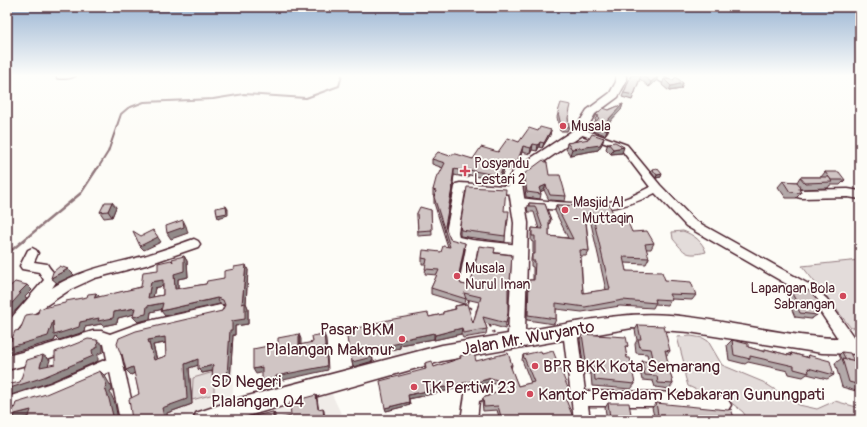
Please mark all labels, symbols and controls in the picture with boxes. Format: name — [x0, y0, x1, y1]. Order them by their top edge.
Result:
place label: Musala — [571, 118, 611, 135]
marker: Musala — [558, 121, 568, 131]
place label: Posyandu Lestari 2 — [474, 155, 529, 188]
marker: Posyandu Lestari 2 — [459, 165, 471, 177]
place label: Masjid Al - Muttaqin — [573, 194, 634, 227]
marker: Masjid Al - Muttaqin — [560, 205, 570, 215]
place label: Musala Nurul Iman — [465, 260, 530, 293]
marker: Musala Nurul Iman — [452, 271, 462, 281]
place label: Lapangan Bola Sabrangan — [751, 280, 835, 313]
marker: Lapangan Bola Sabrangan — [838, 291, 848, 301]
street label: Jalan Mr. Wuryanto — [460, 316, 596, 360]
place label: Pasar BKM Plalangan Makmur — [265, 319, 394, 360]
marker: Pasar BKM Plalangan Makmur — [397, 334, 407, 344]
place label: BPR BKK Kota Semarang — [543, 356, 720, 377]
marker: BPR BKK Kota Semarang — [530, 361, 540, 371]
place label: SD Negeri Plalangan 04 — [211, 371, 304, 412]
place label: TK Pertiwi 23 — [422, 377, 516, 398]
marker: TK Pertiwi 23 — [409, 382, 419, 392]
place label: Kantor Pemadam Kebakaran Gunungpati — [538, 384, 825, 405]
marker: SD Negeri Plalangan 04 — [198, 386, 208, 396]
marker: Kantor Pemadam Kebakaran Gunungpati — [525, 389, 535, 399]

